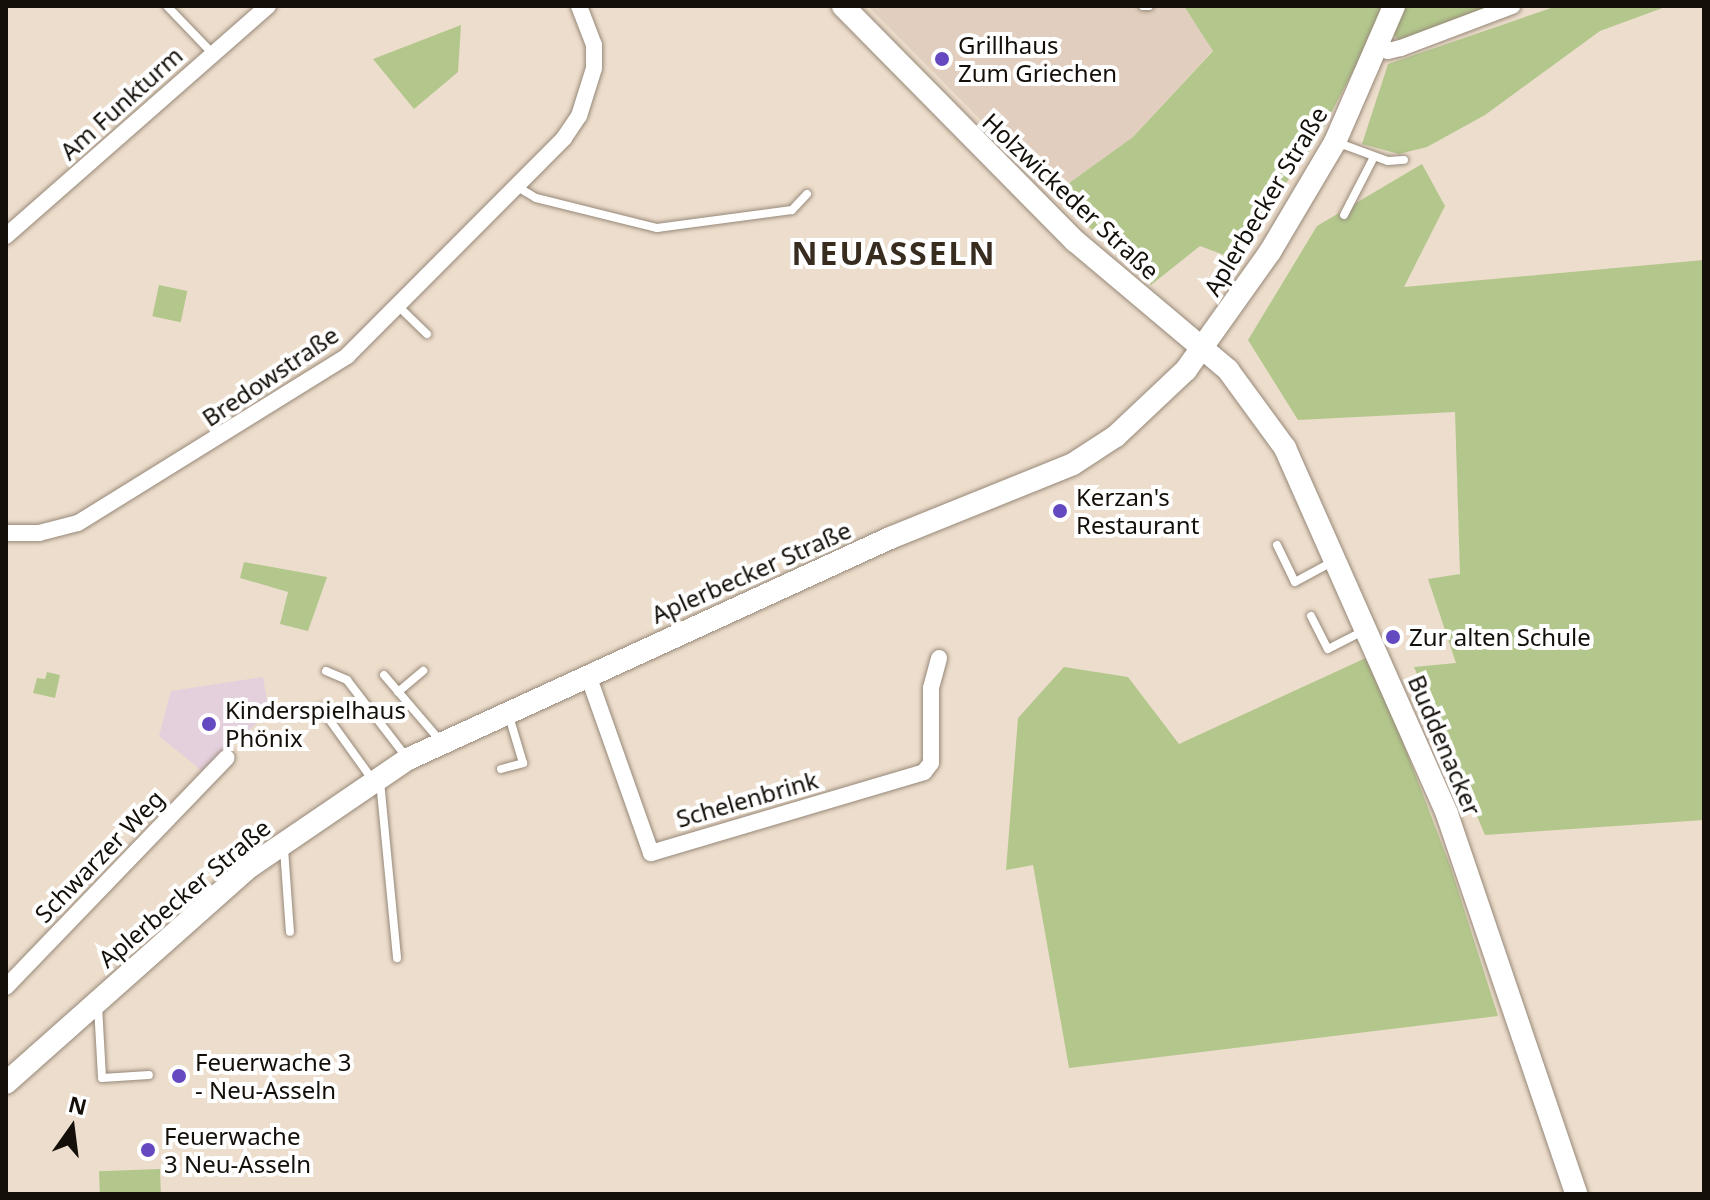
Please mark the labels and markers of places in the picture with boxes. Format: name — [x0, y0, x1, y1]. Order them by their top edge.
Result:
place label: Grillhaus Zum Griechen — [958, 31, 1117, 87]
marker: Grillhaus Zum Griechen — [933, 50, 951, 68]
place label: Kerzan's Restaurant — [1076, 483, 1199, 539]
marker: Kerzan's Restaurant — [1051, 502, 1069, 520]
place label: Zur alten Schule — [1409, 623, 1591, 651]
marker: Zur alten Schule — [1384, 628, 1402, 646]
place label: Kinderspielhaus Phönix — [225, 696, 406, 752]
marker: Kinderspielhaus Phönix — [200, 715, 218, 733]
place label: Feuerwache 3 - Neu-Asseln — [195, 1048, 351, 1104]
marker: Feuerwache 3 - Neu-Asseln — [170, 1067, 188, 1085]
place label: Feuerwache 3 Neu-Asseln — [164, 1122, 311, 1178]
marker: Feuerwache 3 Neu-Asseln — [139, 1141, 157, 1159]

